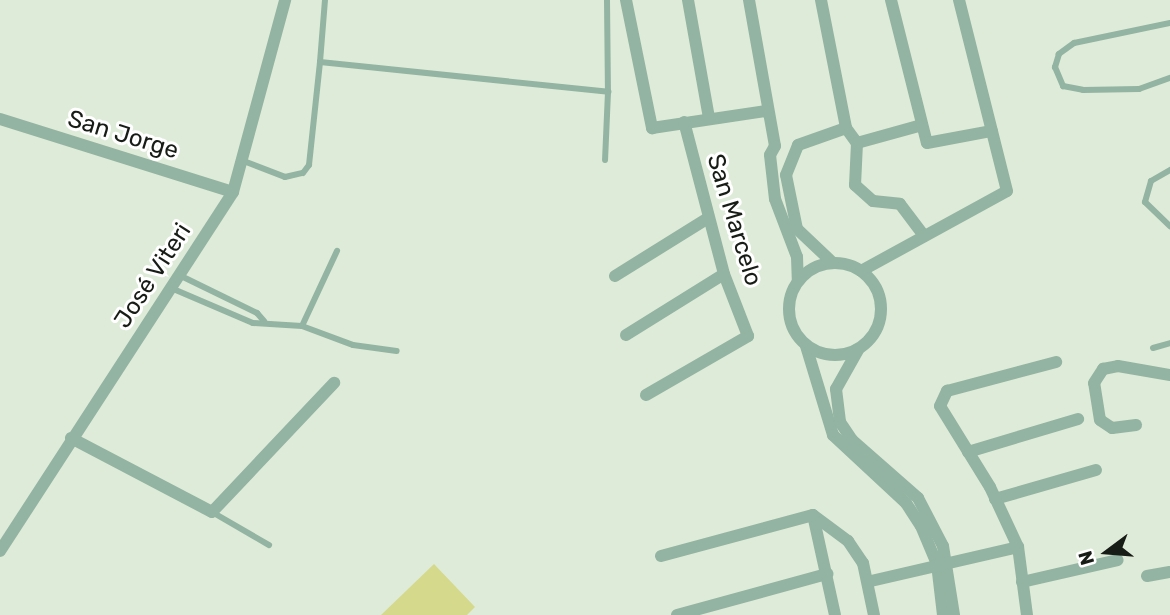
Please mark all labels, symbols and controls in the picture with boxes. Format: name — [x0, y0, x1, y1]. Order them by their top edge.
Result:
street label: San Jorge — [64, 105, 182, 165]
street label: San Marcelo — [700, 151, 768, 289]
street label: José Viteri — [108, 218, 198, 334]
north arrow — [1072, 517, 1142, 587]
text: N — [1073, 548, 1099, 568]

